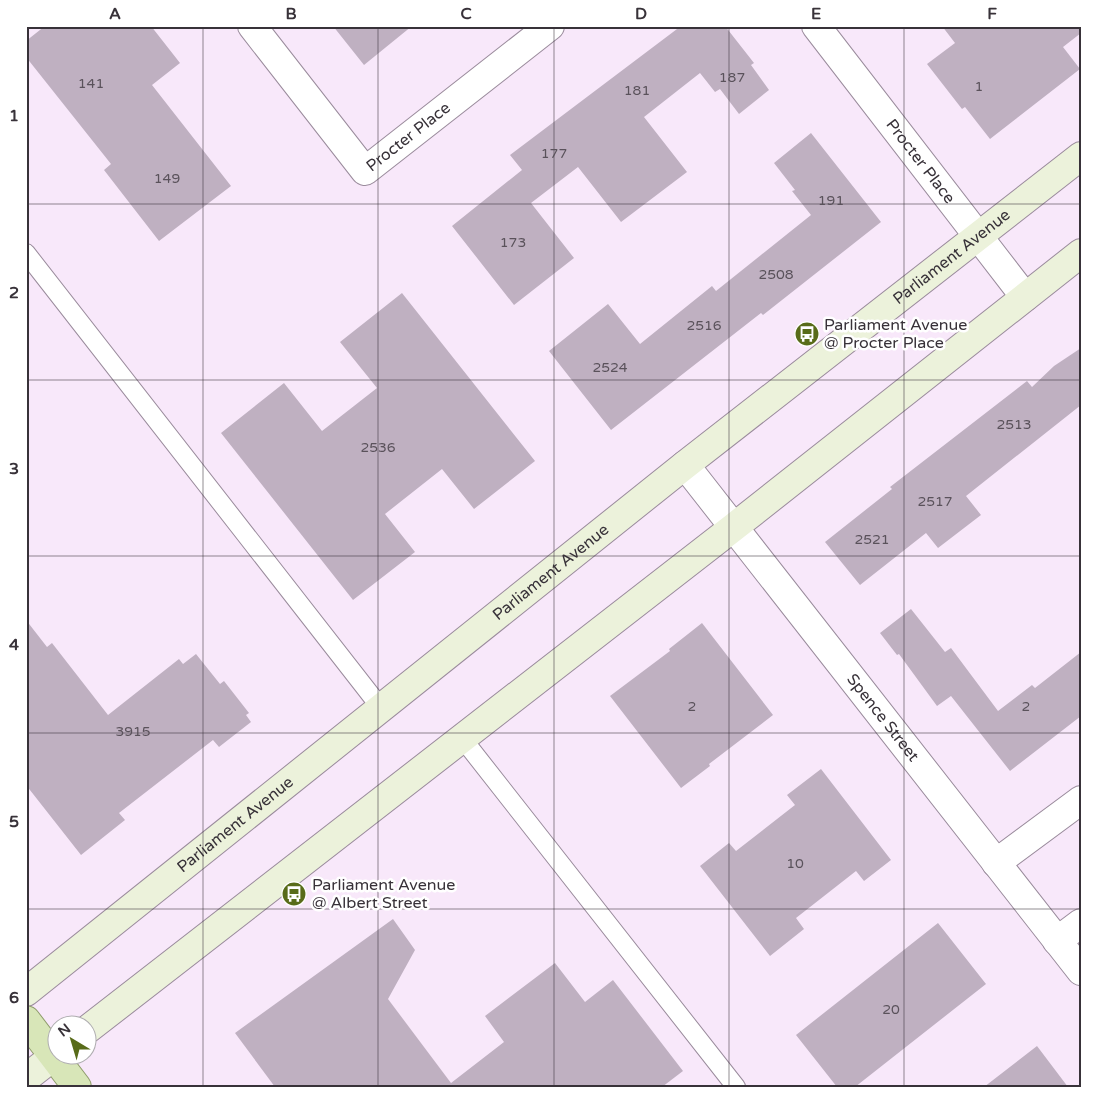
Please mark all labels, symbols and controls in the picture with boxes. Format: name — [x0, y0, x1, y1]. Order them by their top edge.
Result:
text: A — [109, 4, 121, 24]
text: B — [285, 4, 297, 24]
text: C — [460, 4, 472, 24]
text: D — [635, 4, 647, 24]
text: E — [811, 4, 821, 24]
text: F — [987, 4, 997, 24]
house number: 187 — [719, 69, 745, 86]
house number: 141 — [78, 75, 104, 92]
house number: 1 — [975, 78, 983, 95]
house number: 181 — [624, 82, 650, 99]
street label: Procter Place — [362, 98, 454, 176]
text: 1 — [9, 106, 19, 126]
street label: Procter Place — [882, 115, 959, 208]
house number: 177 — [541, 145, 567, 162]
house number: 149 — [154, 170, 180, 187]
house number: 191 — [818, 192, 844, 209]
street label: Parliament Avenue — [889, 205, 1014, 309]
house number: 173 — [500, 234, 526, 251]
house number: 2508 — [758, 266, 794, 283]
text: 2 — [9, 283, 19, 303]
place label: Parliament Avenue @ Procter Place — [824, 315, 967, 353]
house number: 2516 — [686, 317, 722, 334]
bus stop icon: Parliament Avenue @ Procter Place — [794, 321, 820, 347]
house number: 2524 — [592, 359, 628, 376]
house number: 2513 — [996, 416, 1032, 433]
house number: 2536 — [360, 439, 396, 456]
text: 3 — [9, 459, 19, 479]
house number: 2517 — [917, 493, 953, 510]
street label: Parliament Avenue — [489, 520, 613, 625]
house number: 2521 — [854, 531, 890, 548]
text: 4 — [9, 635, 19, 655]
street label: Spence Street — [842, 670, 923, 766]
house number: 2 — [688, 698, 696, 715]
house number: 2 — [1022, 698, 1030, 715]
house number: 3915 — [115, 723, 151, 740]
street label: Parliament Avenue — [173, 772, 298, 877]
text: 5 — [9, 812, 19, 832]
house number: 10 — [786, 855, 804, 872]
place label: Parliament Avenue @ Albert Street — [312, 875, 455, 913]
bus stop icon: Parliament Avenue @ Albert Street — [281, 881, 307, 907]
text: 6 — [9, 988, 19, 1008]
house number: 20 — [882, 1001, 900, 1018]
north arrow — [48, 1016, 98, 1066]
text: N — [55, 1020, 74, 1040]

